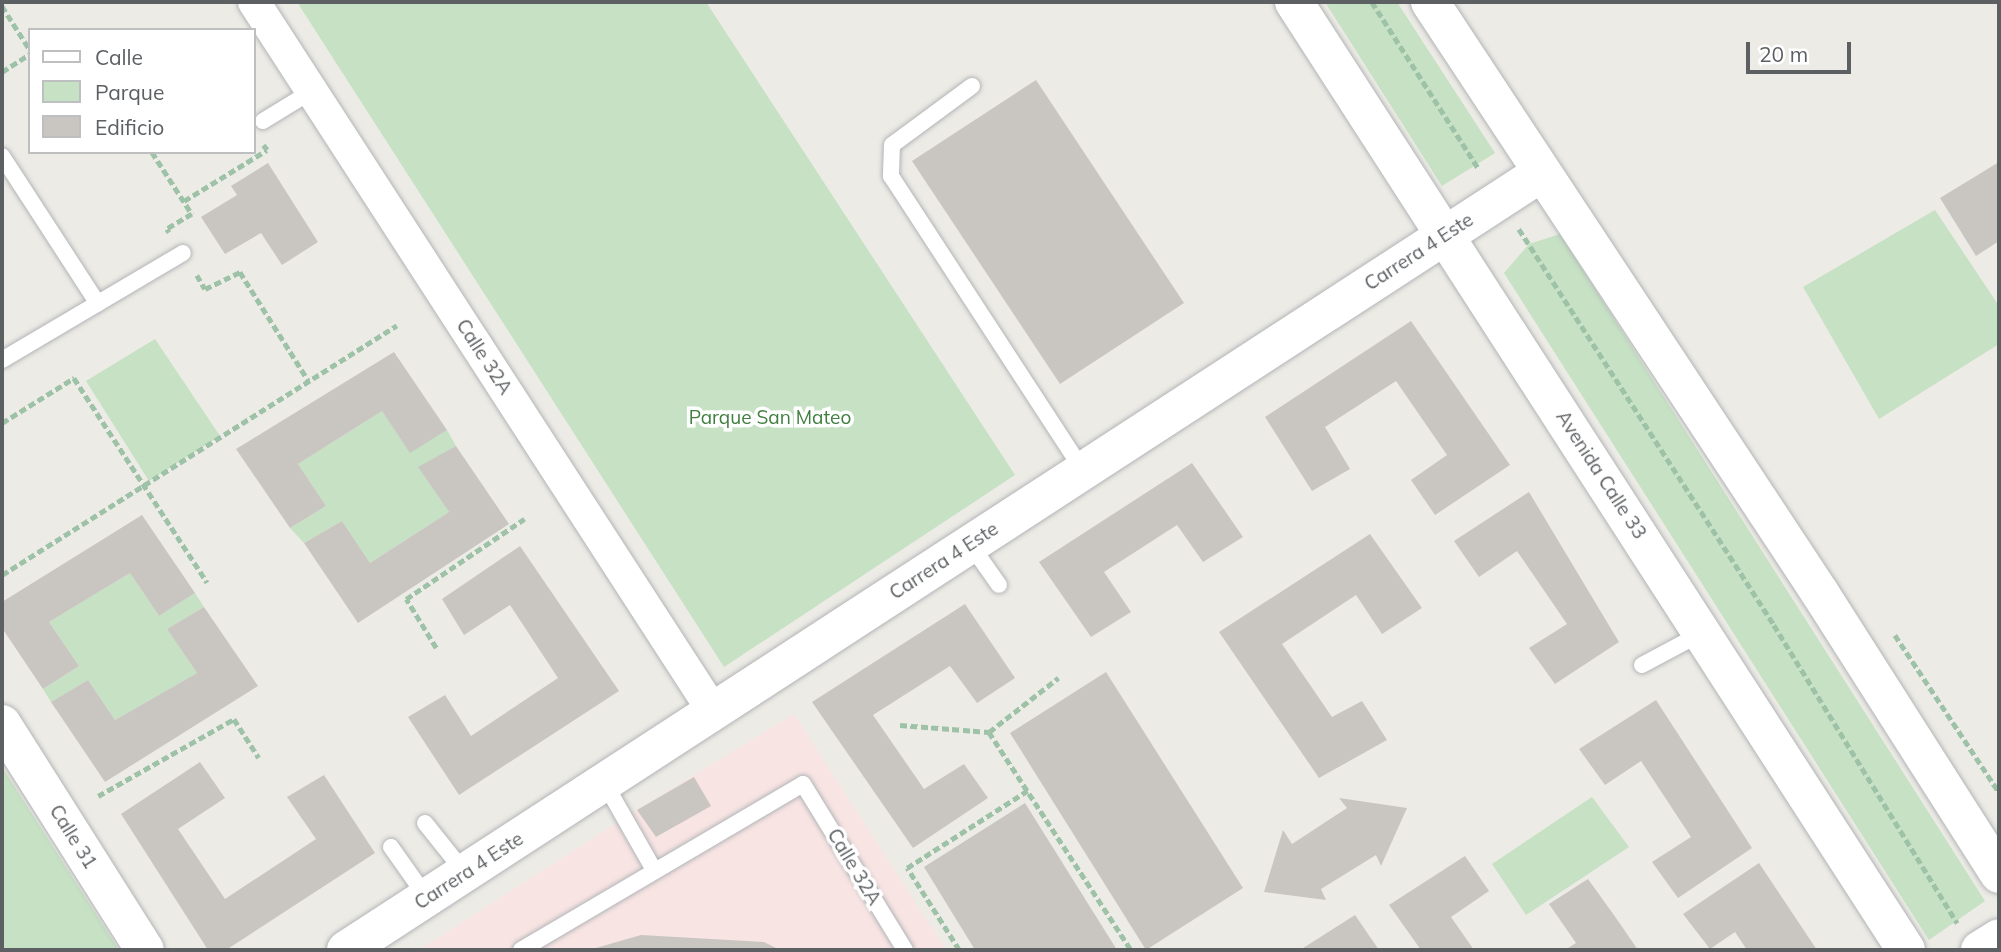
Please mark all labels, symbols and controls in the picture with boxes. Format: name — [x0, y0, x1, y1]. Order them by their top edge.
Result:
legend — [28, 28, 256, 154]
scale bar — [1749, 28, 1854, 72]
text: 20 m — [1759, 41, 1808, 67]
text: Calle — [95, 44, 143, 70]
text: Parque — [95, 79, 164, 105]
text: Edificio — [95, 114, 164, 140]
street label: Carrera 4 Este — [1360, 208, 1478, 296]
street label: Calle 32A — [451, 315, 517, 399]
park label: Parque San Mateo — [689, 407, 851, 429]
street label: Avenida Calle 33 — [1551, 407, 1651, 543]
street label: Carrera 4 Este — [885, 517, 1003, 605]
street label: Calle 31 — [44, 801, 102, 873]
street label: Calle 32A — [822, 825, 886, 909]
street label: Carrera 4 Este — [410, 827, 528, 915]

